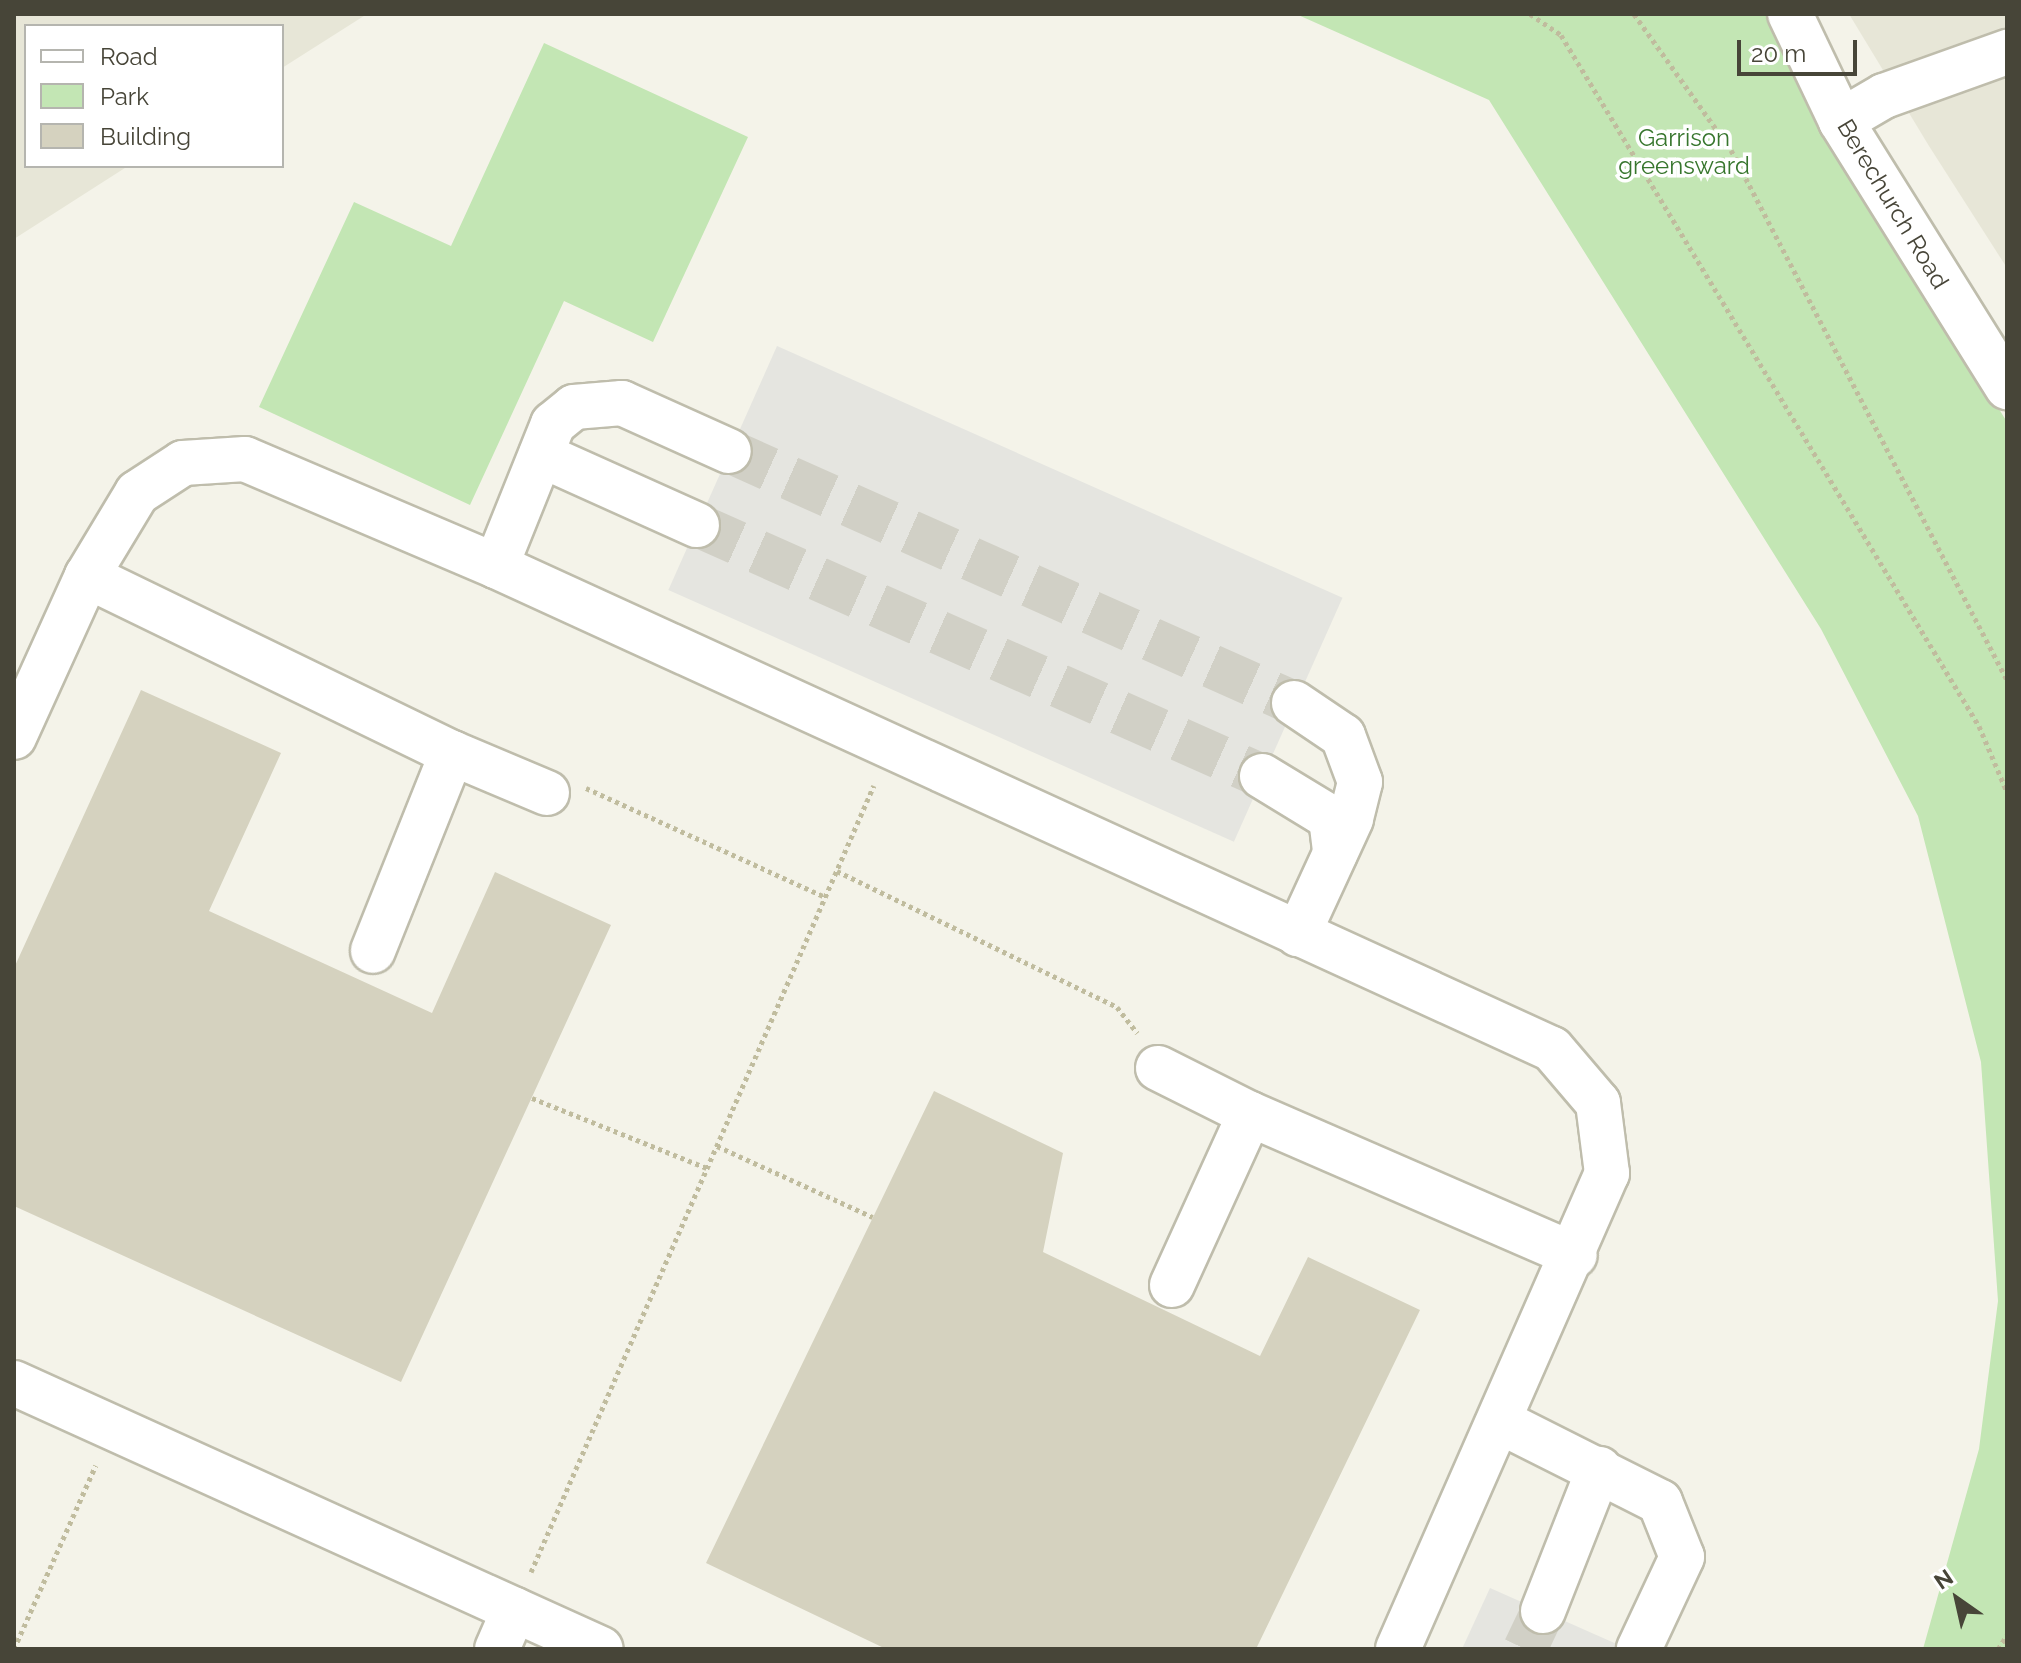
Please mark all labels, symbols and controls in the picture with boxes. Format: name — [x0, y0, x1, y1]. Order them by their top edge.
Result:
legend — [24, 24, 284, 168]
scale bar — [1741, 24, 1861, 74]
text: 20 m — [1751, 39, 1806, 68]
text: Road — [100, 42, 158, 71]
text: Park — [100, 82, 149, 111]
street label: Berechurch Road — [1831, 114, 1955, 294]
text: Building — [100, 122, 191, 151]
park label: Garrison greensward — [1618, 124, 1750, 180]
north arrow — [1917, 1559, 1997, 1639]
text: N — [1929, 1564, 1958, 1595]

